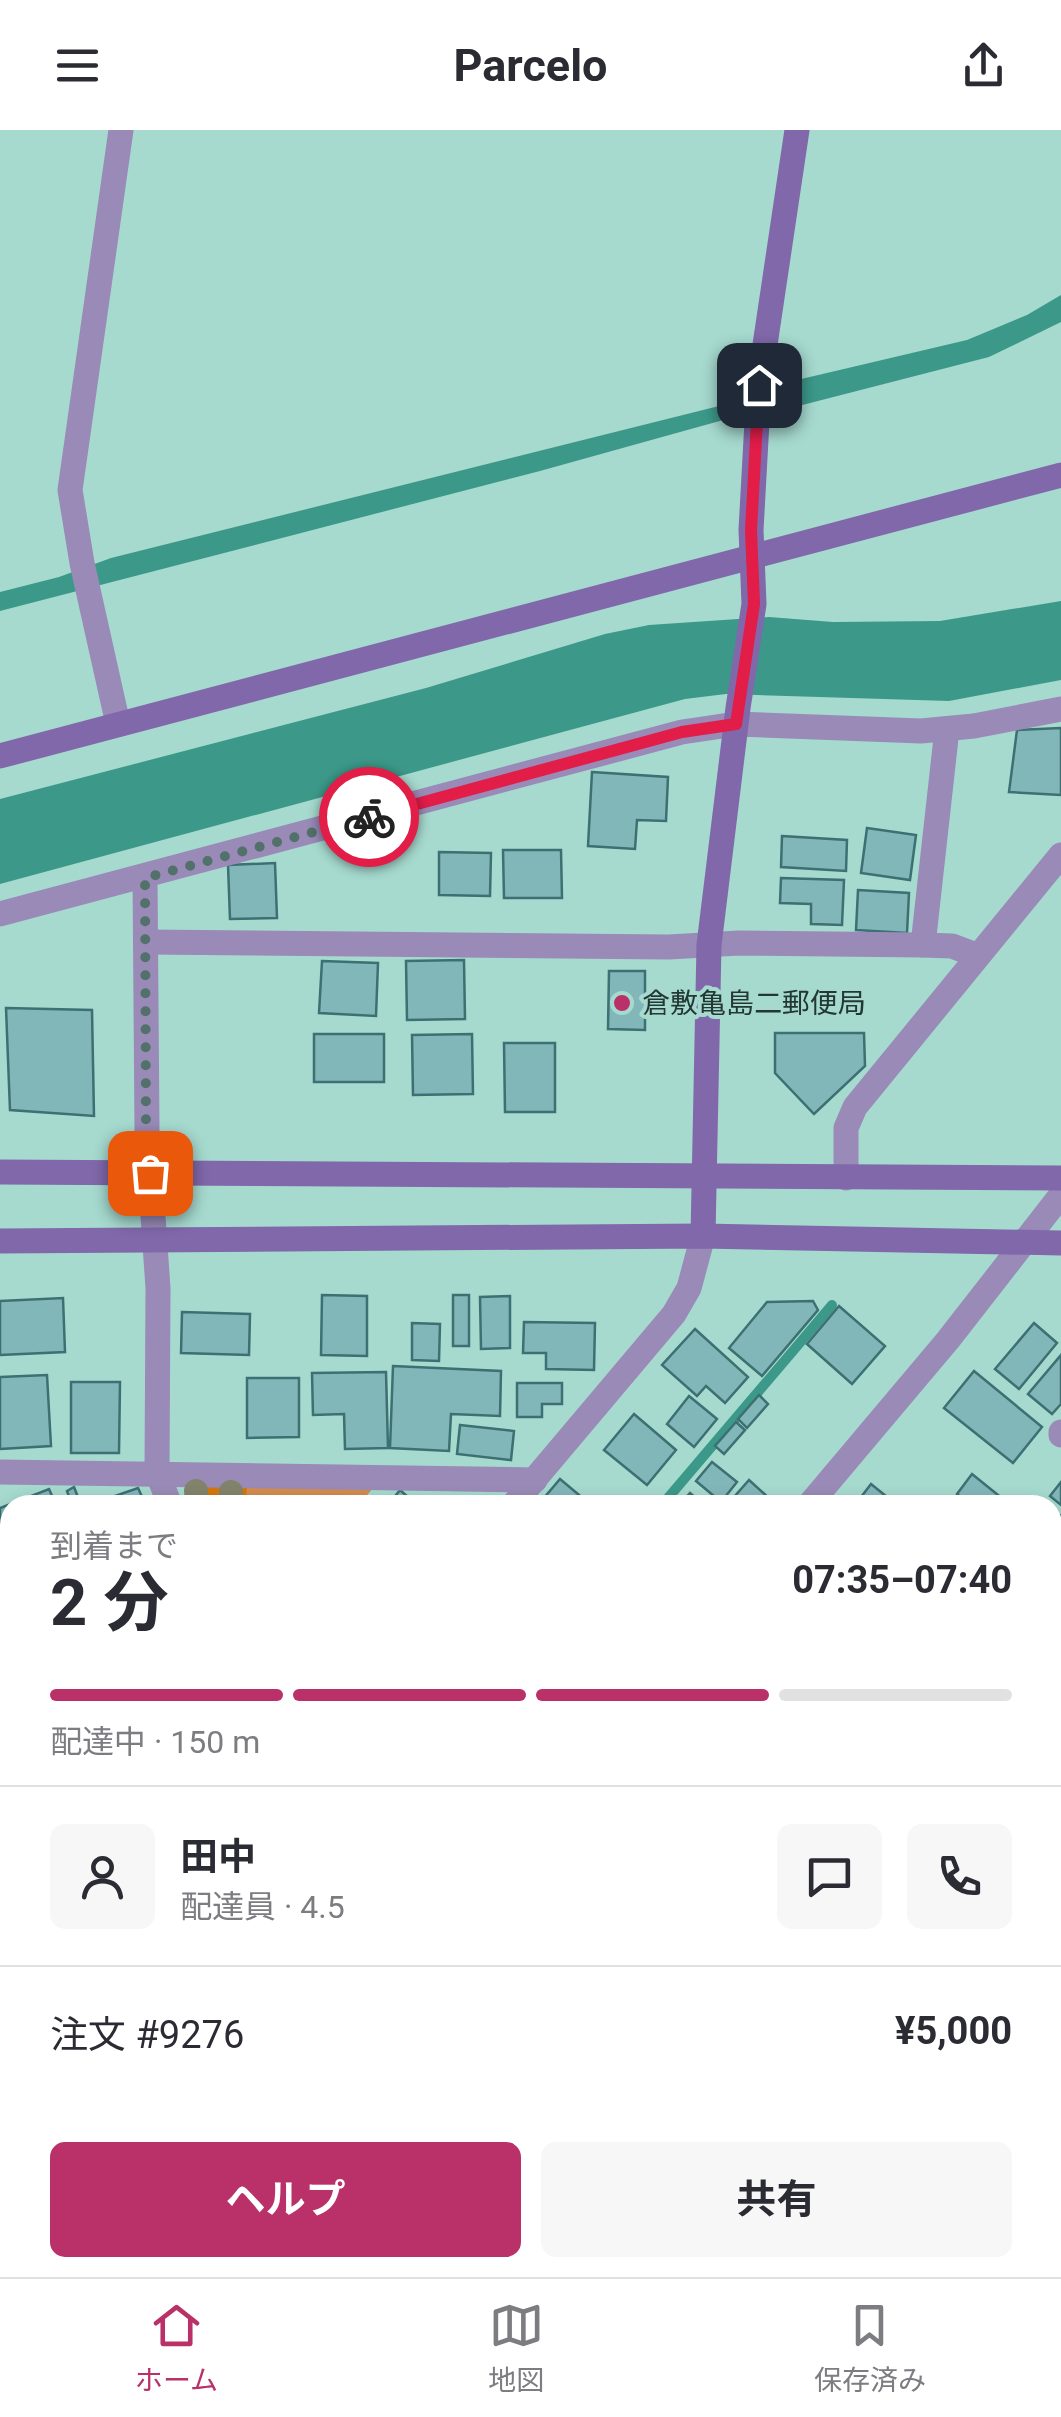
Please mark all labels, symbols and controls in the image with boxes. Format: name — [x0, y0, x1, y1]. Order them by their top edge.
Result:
icon: menu — [50, 38, 105, 93]
icon: share — [956, 38, 1011, 93]
text: Parcelo — [454, 39, 607, 92]
pin — [717, 343, 802, 428]
icon: home — [732, 358, 787, 413]
courier — [319, 767, 419, 867]
icon: bike — [342, 790, 397, 845]
place label: 倉敷亀島二郵便局 — [642, 987, 866, 1020]
marker: 倉敷亀島二郵便局 — [611, 992, 633, 1014]
pin — [108, 1131, 193, 1216]
icon: bag — [123, 1146, 178, 1201]
text: 到着まで — [50, 1527, 178, 1565]
text: 07:35–07:40 — [792, 1558, 1012, 1602]
text: 2 分 — [50, 1565, 168, 1641]
text: 配達中 · 150 m — [50, 1723, 260, 1761]
button: person — [50, 1824, 155, 1929]
button: chat — [777, 1824, 882, 1929]
button: phone — [907, 1824, 1012, 1929]
text: 田中 — [180, 1835, 256, 1879]
text: 配達員 · 4.5 — [180, 1888, 345, 1926]
text: ¥5,000 — [895, 2009, 1012, 2053]
text: 注文 #9276 — [50, 2013, 244, 2057]
button: ヘルプ — [50, 2142, 521, 2257]
button: 共有 — [541, 2142, 1012, 2257]
tab: ホーム — [135, 2298, 218, 2398]
tab: 地図 — [488, 2298, 544, 2398]
tab: 保存済み — [814, 2298, 926, 2398]

